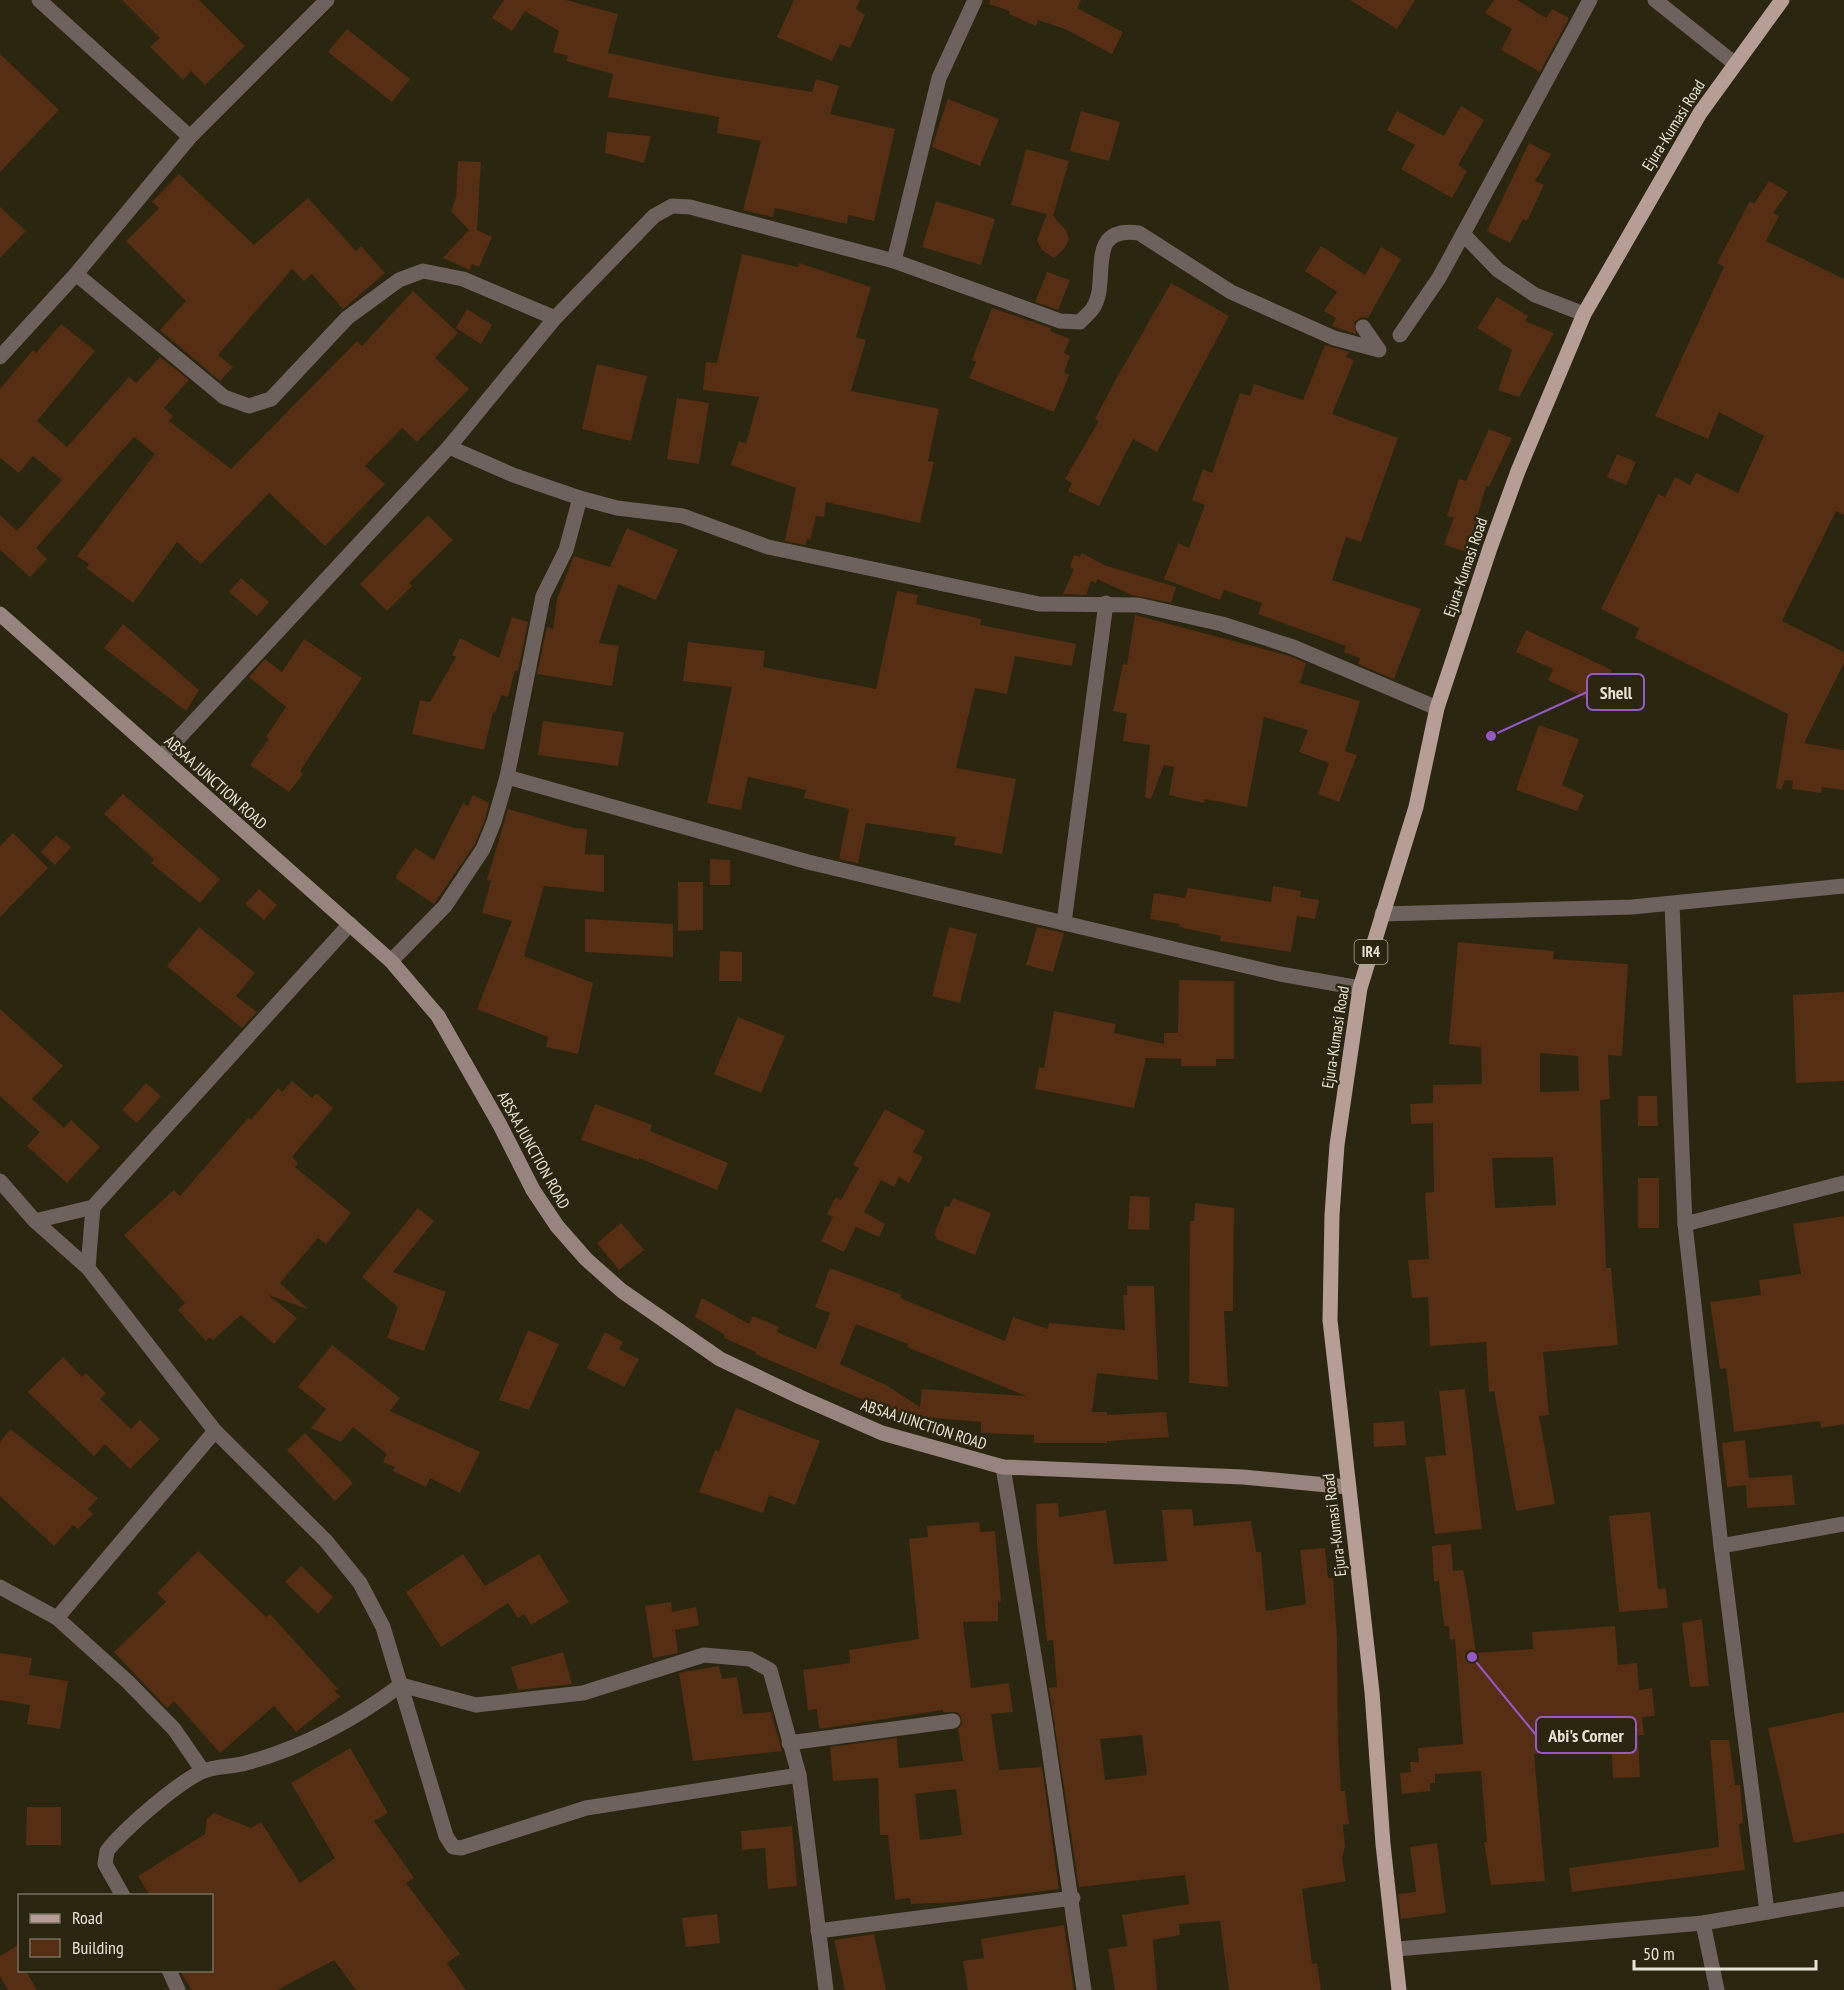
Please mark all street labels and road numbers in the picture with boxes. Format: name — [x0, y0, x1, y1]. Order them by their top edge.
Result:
street label: Ejura-Kumasi Road — [1637, 76, 1709, 174]
street label: Ejura-Kumasi Road — [1439, 515, 1491, 619]
street label: ABSAA JUNCTION ROAD — [161, 731, 271, 833]
road number: IR4 — [1354, 940, 1388, 964]
street label: Ejura-Kumasi Road — [1317, 984, 1353, 1090]
street label: ABSAA JUNCTION ROAD — [493, 1088, 575, 1212]
street label: ABSAA JUNCTION ROAD — [859, 1394, 989, 1454]
street label: Ejura-Kumasi Road — [1318, 1472, 1350, 1578]

